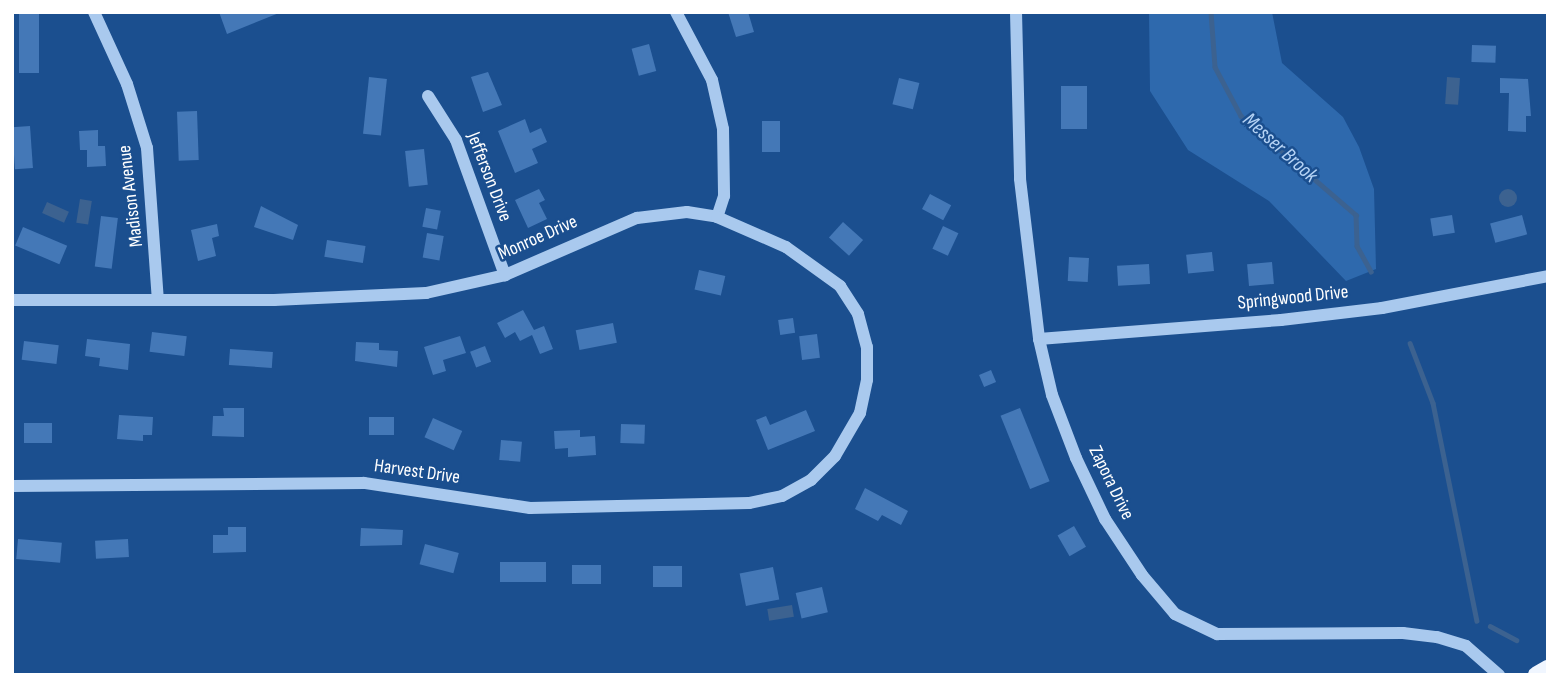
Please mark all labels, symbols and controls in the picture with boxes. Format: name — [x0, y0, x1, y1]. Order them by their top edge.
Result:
water label: Messer Brook — [1237, 108, 1323, 188]
street label: Jefferson Drive — [462, 129, 516, 225]
street label: Madison Avenue — [113, 144, 149, 248]
street label: Monroe Drive — [495, 210, 581, 266]
street label: Springwood Drive — [1237, 281, 1349, 315]
street label: Zapora Drive — [1083, 442, 1139, 524]
street label: Harvest Drive — [373, 455, 461, 489]

